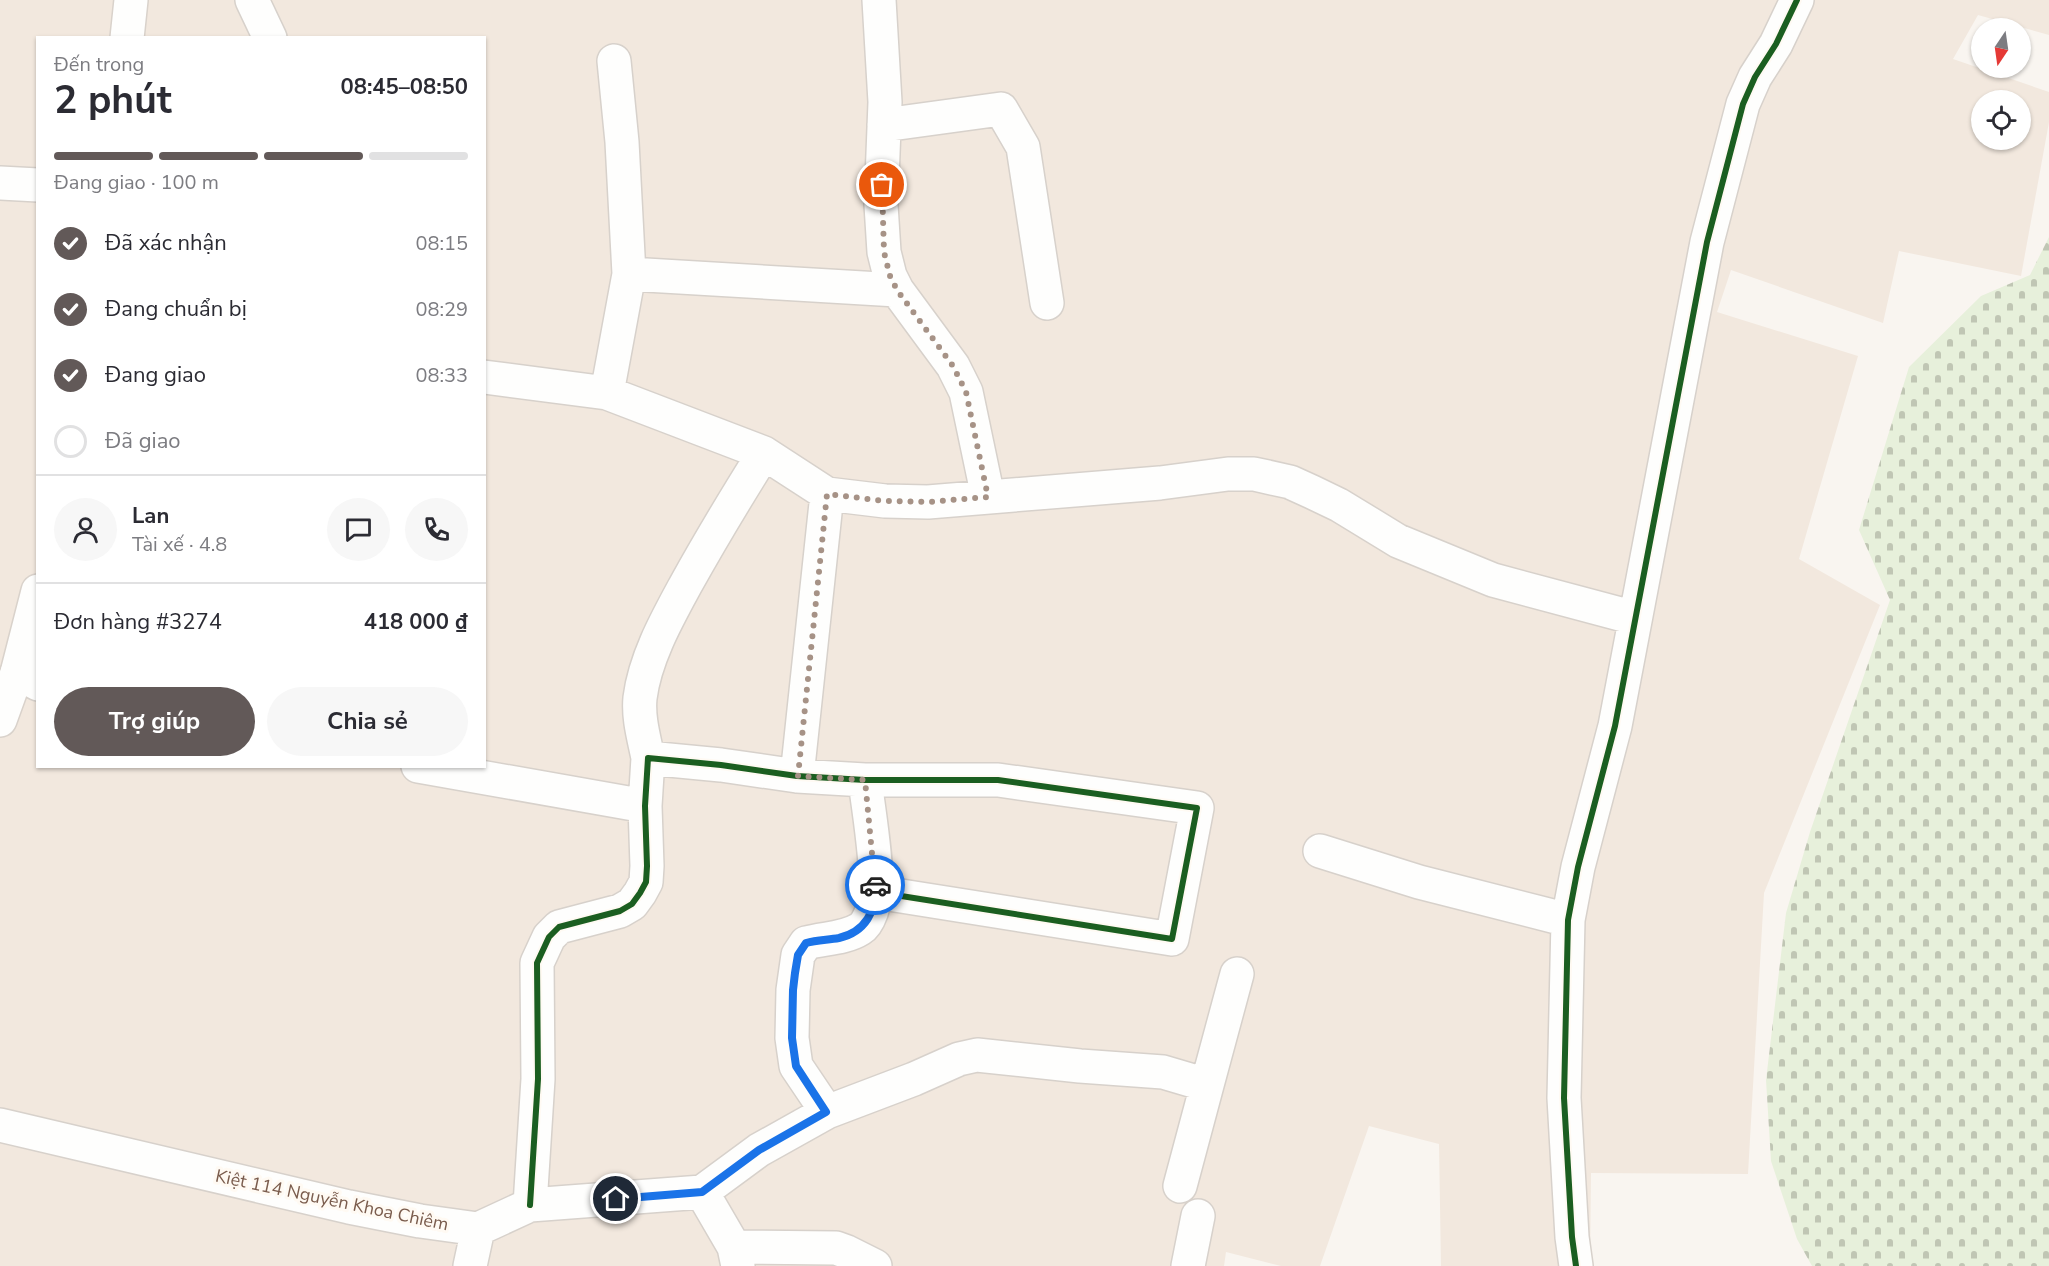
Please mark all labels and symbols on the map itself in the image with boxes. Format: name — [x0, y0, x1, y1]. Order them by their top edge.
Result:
north arrow — [1971, 18, 2031, 78]
pin — [856, 159, 907, 210]
courier — [845, 855, 905, 915]
street label: Kiệt 114 Nguyễn Khoa Chiêm — [213, 1164, 451, 1236]
pin — [590, 1173, 641, 1224]

